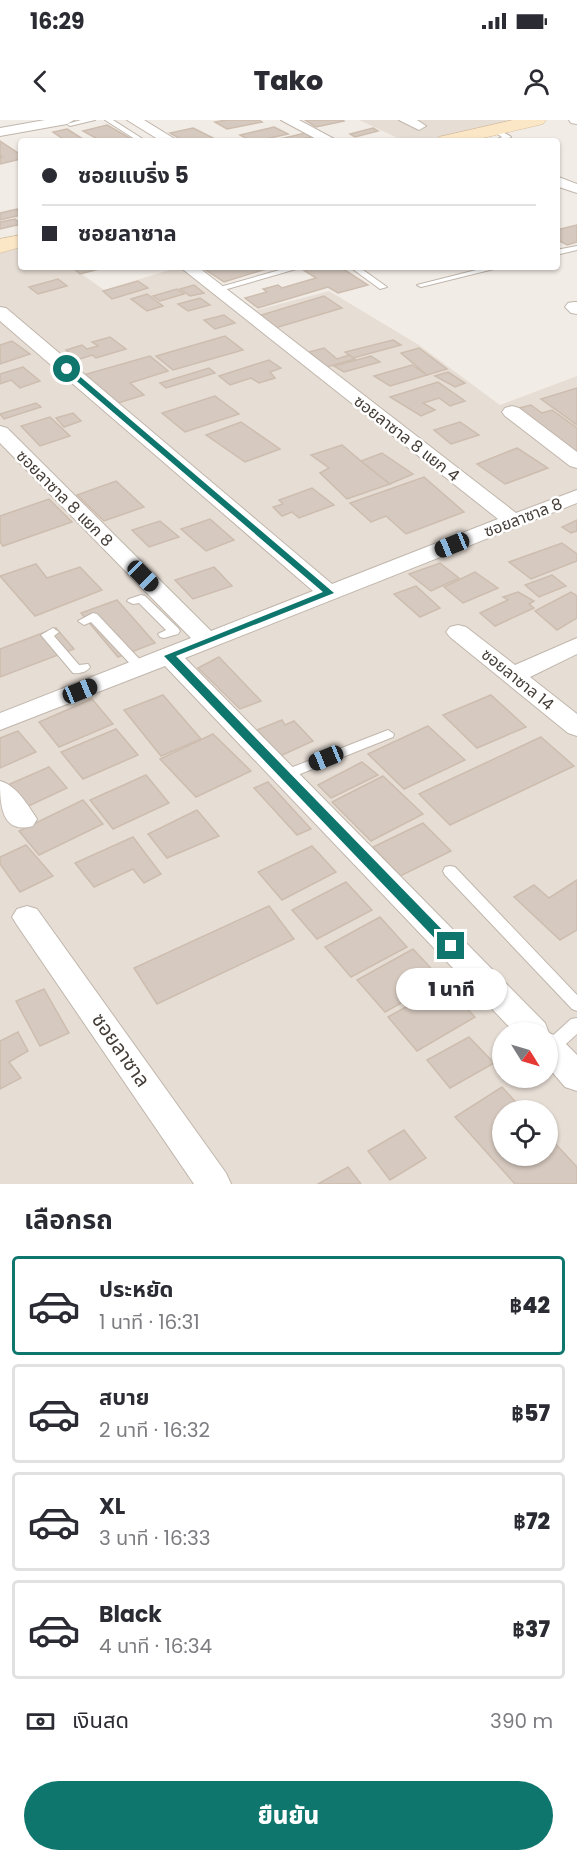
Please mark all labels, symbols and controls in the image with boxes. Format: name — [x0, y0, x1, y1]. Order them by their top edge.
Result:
text: 16:29 — [30, 6, 85, 37]
text: Tako — [254, 62, 323, 99]
icon: back — [24, 65, 57, 98]
icon: person — [520, 65, 553, 98]
text: ซอยแบริ่ง 5 — [78, 160, 189, 191]
text: ซอยลาซาล — [78, 218, 177, 249]
route start — [53, 355, 80, 382]
street label: ซอยลาซาล 8 แยก 4 — [349, 390, 464, 487]
street label: ซอยลาซาล 8 แยก 8 — [11, 445, 118, 552]
street label: ซอยลาซาล 8 — [481, 492, 566, 543]
car — [432, 530, 472, 560]
car — [124, 557, 162, 595]
street label: ซอยลาซาล 14 — [477, 643, 559, 716]
car — [60, 676, 100, 706]
car — [306, 743, 346, 773]
route end — [437, 932, 464, 959]
callout: 1 นาที — [396, 967, 506, 1009]
text: 1 นาที — [428, 975, 475, 1003]
street label: ซอยลาซาล — [85, 1007, 157, 1093]
north arrow — [492, 1022, 558, 1088]
map controls — [492, 1022, 558, 1166]
button: locate — [492, 1100, 558, 1166]
text: เลือกรถ — [24, 1201, 113, 1238]
text: ประหยัด — [99, 1274, 174, 1305]
icon: car — [27, 1279, 81, 1333]
text: ฿42 — [509, 1290, 550, 1321]
text: 1 นาที · 16:31 — [99, 1308, 200, 1336]
text: สบาย — [99, 1382, 149, 1413]
icon: car — [27, 1387, 81, 1441]
text: ฿57 — [511, 1398, 550, 1429]
text: 2 นาที · 16:32 — [99, 1416, 210, 1444]
text: XL — [99, 1491, 125, 1522]
icon: car — [27, 1495, 81, 1549]
text: ฿72 — [513, 1506, 550, 1537]
text: 3 นาที · 16:33 — [99, 1524, 211, 1552]
text: Black — [99, 1599, 162, 1630]
icon: car — [27, 1603, 81, 1657]
text: ฿37 — [512, 1614, 550, 1645]
text: 4 นาที · 16:34 — [99, 1632, 212, 1660]
icon: cash — [24, 1705, 57, 1738]
text: เงินสด — [72, 1705, 129, 1736]
text: 390 m — [490, 1707, 553, 1735]
button: ยืนยัน — [24, 1781, 553, 1850]

